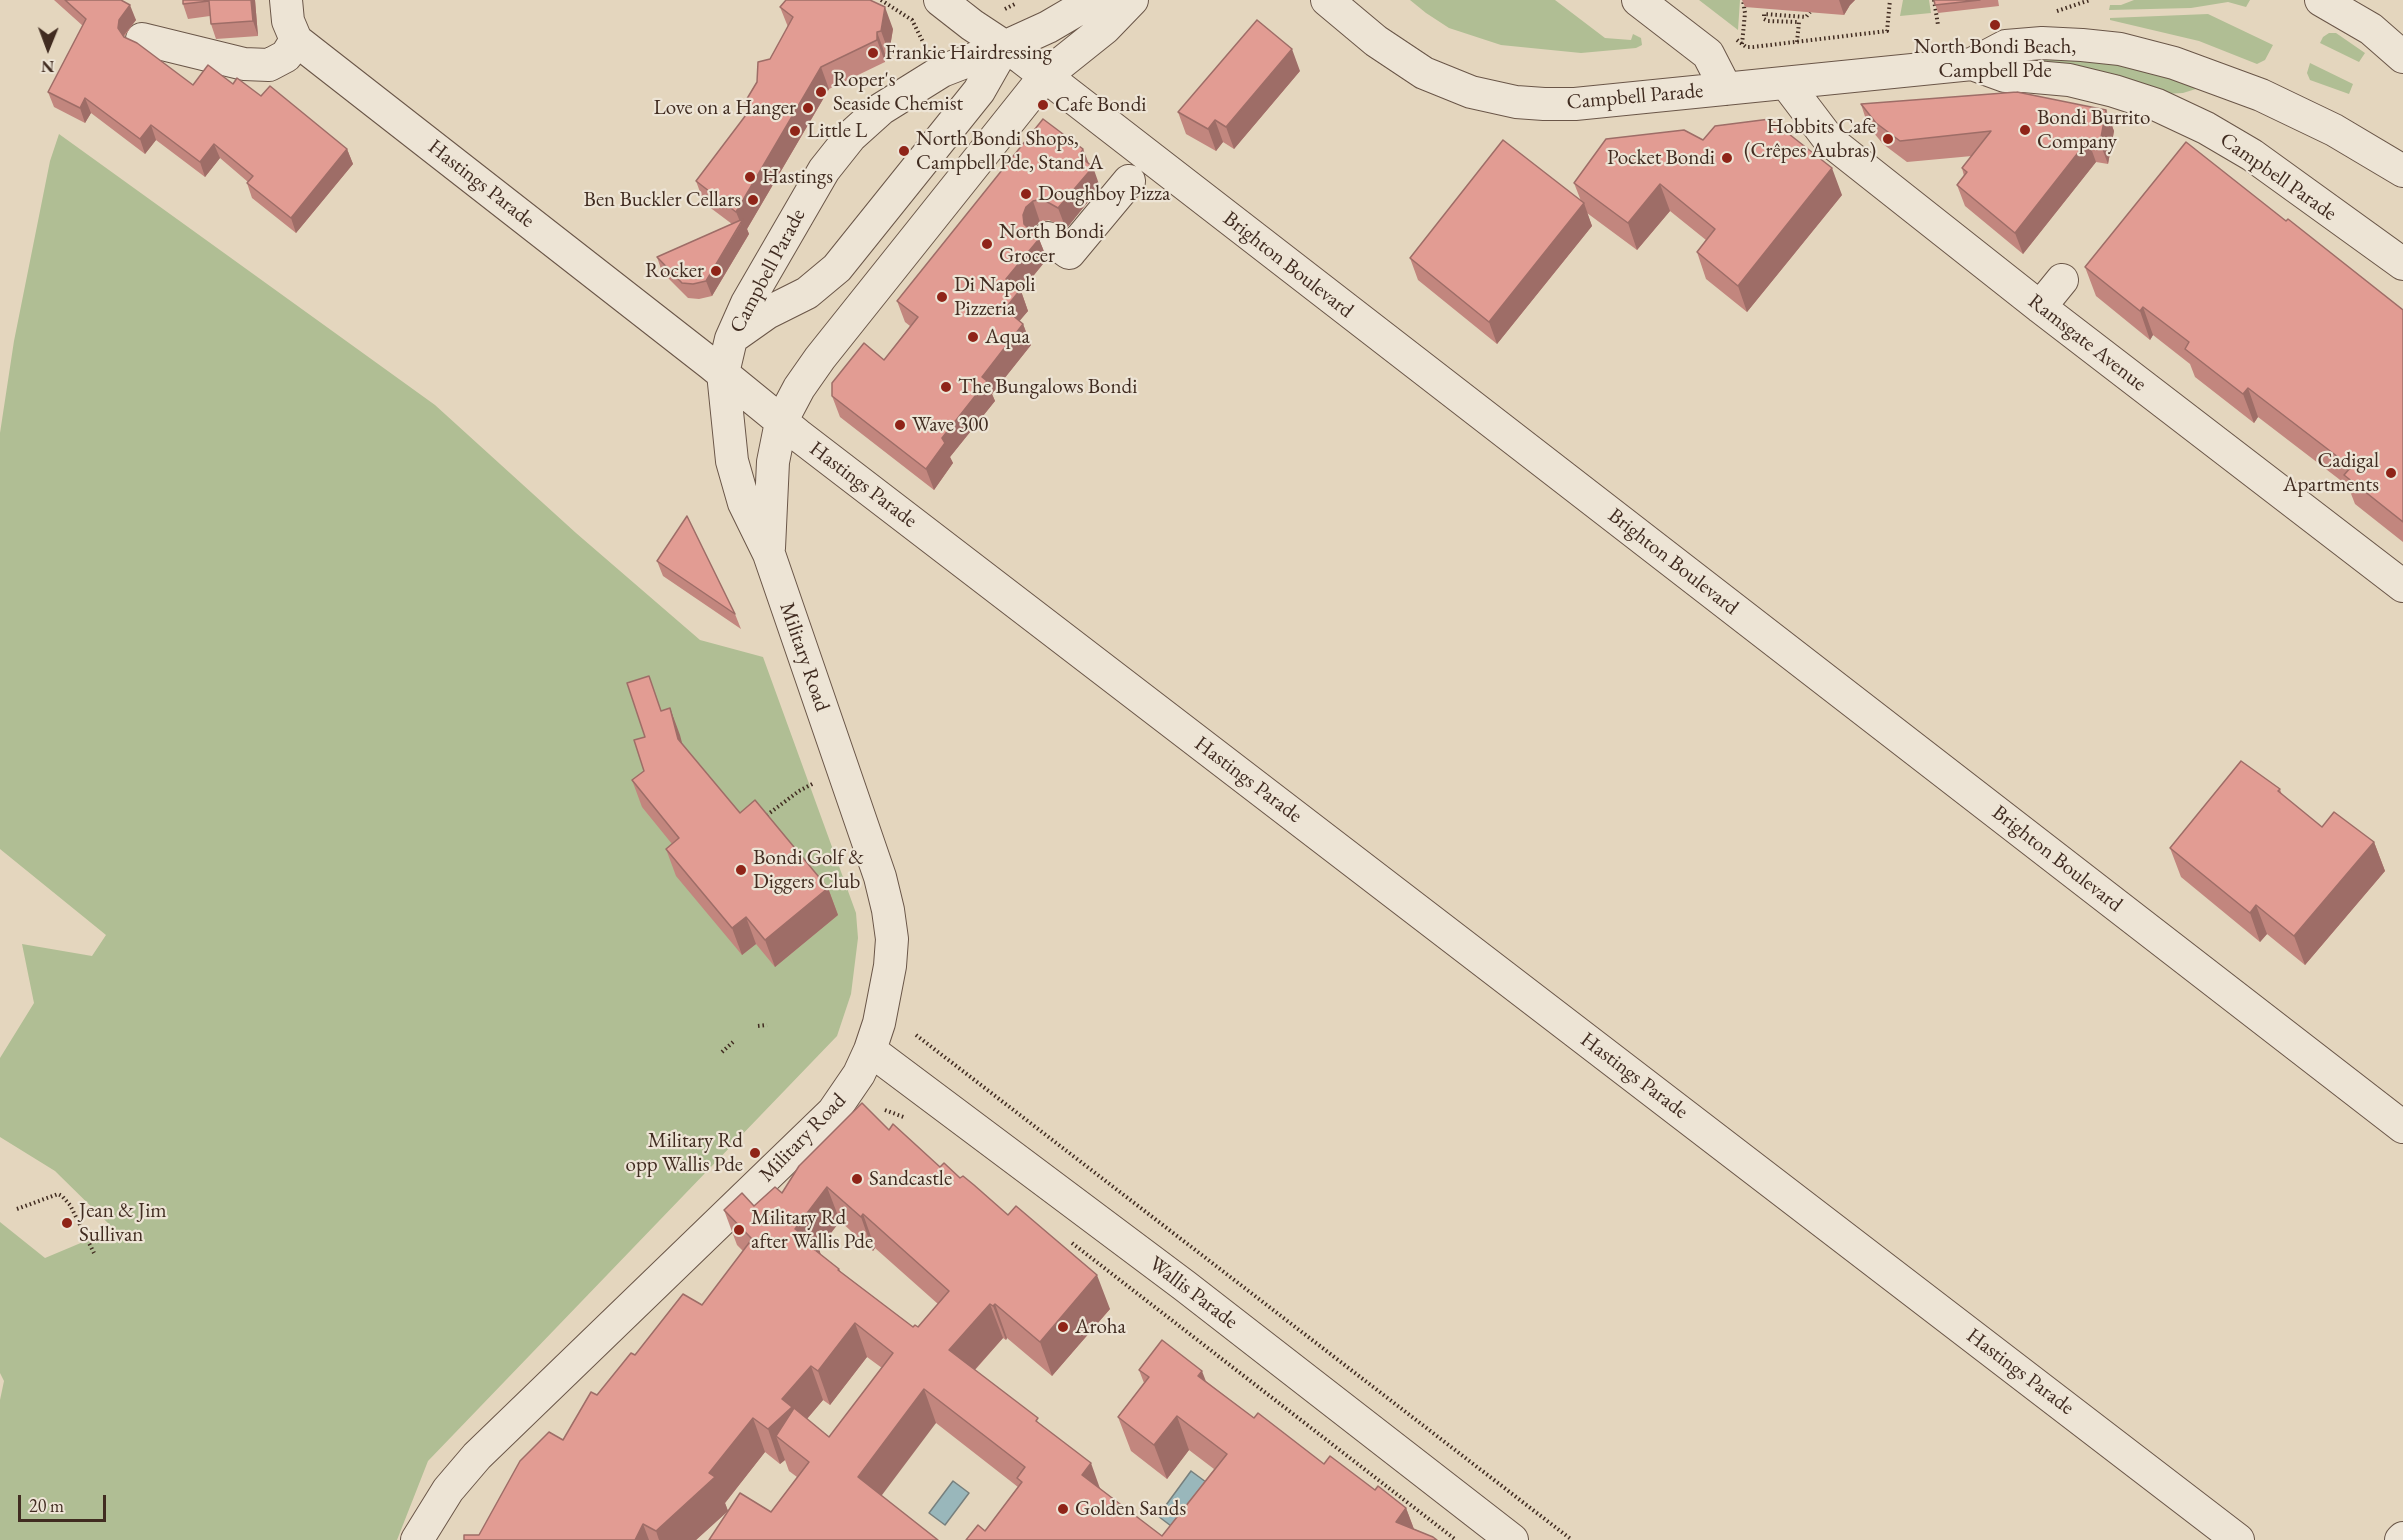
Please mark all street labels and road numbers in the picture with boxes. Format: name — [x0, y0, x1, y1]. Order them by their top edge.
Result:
street label: Campbell Parade — [1566, 78, 1704, 116]
street label: Campbell Parade — [2215, 127, 2341, 227]
street label: Hastings Parade — [423, 135, 539, 233]
street label: Campbell Parade — [725, 205, 811, 337]
street label: Brighton Boulevard — [1218, 206, 1358, 324]
street label: Ramsgate Avenue — [2023, 289, 2151, 397]
street label: Hastings Parade — [804, 436, 922, 534]
street label: Brighton Boulevard — [1603, 503, 1743, 621]
street label: Military Road — [774, 599, 834, 715]
street label: Hastings Parade — [1189, 731, 1307, 829]
street label: Brighton Boulevard — [1987, 800, 2127, 918]
street label: Hastings Parade — [1575, 1027, 1693, 1125]
street label: Military Road — [754, 1088, 852, 1188]
street label: Wallis Parade — [1144, 1251, 1242, 1335]
street label: Hastings Parade — [1961, 1323, 2079, 1421]

